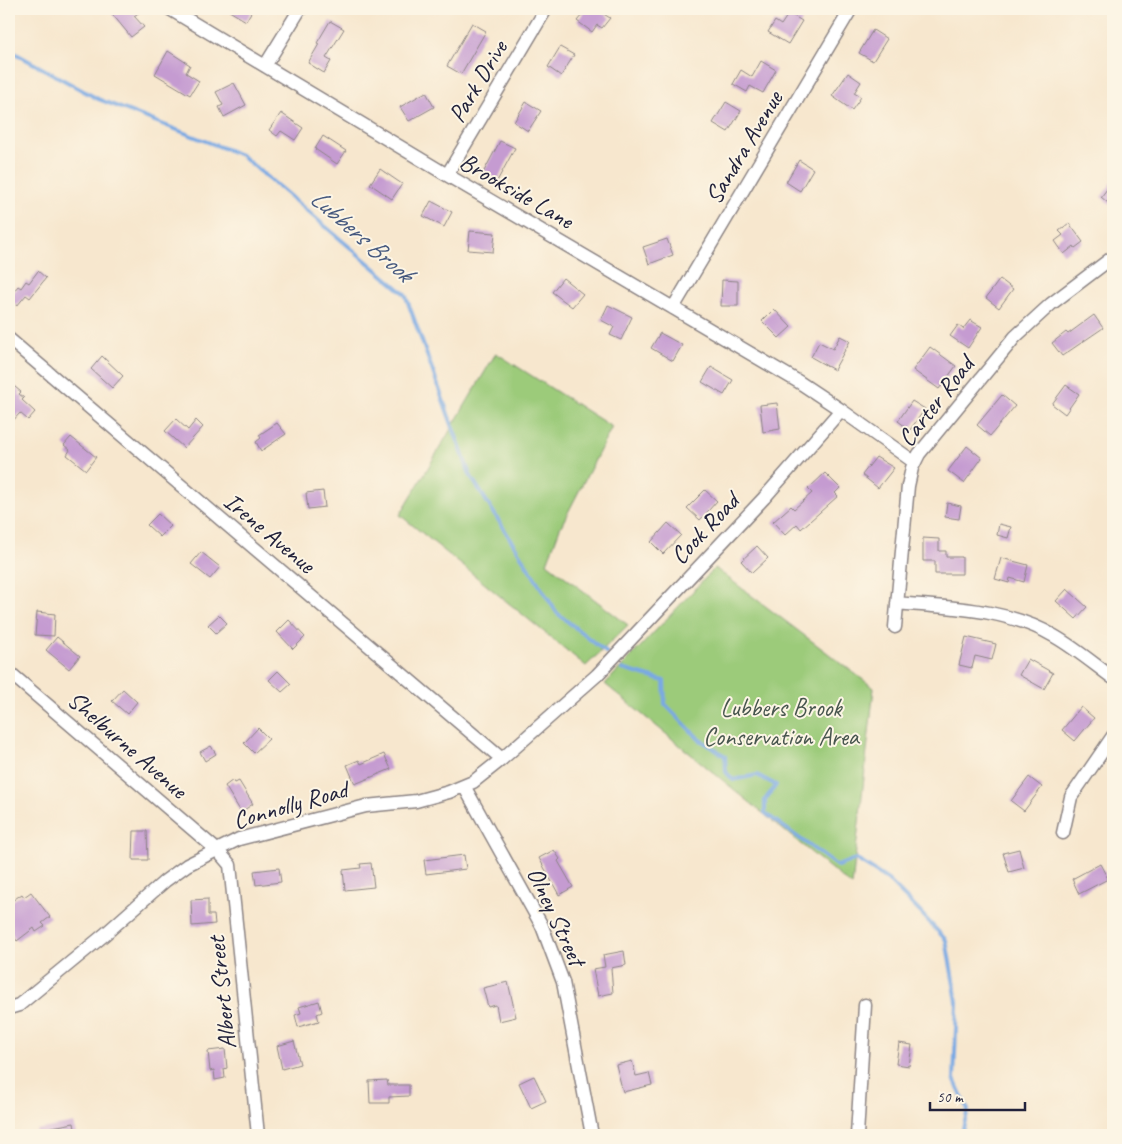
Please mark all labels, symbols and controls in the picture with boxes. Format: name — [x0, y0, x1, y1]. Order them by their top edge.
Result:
street label: Park Drive — [441, 33, 516, 128]
street label: Sandra Avenue — [698, 83, 791, 210]
street label: Brookside Lane — [454, 146, 581, 237]
water label: Lubbers Brook — [303, 182, 424, 293]
street label: Carter Road — [891, 347, 984, 453]
street label: Cook Road — [663, 483, 749, 571]
street label: Irene Avenue — [217, 485, 323, 581]
street label: Shelburne Avenue — [61, 684, 195, 807]
park label: Lubbers Brook Conservation Area — [703, 692, 861, 753]
street label: Connolly Road — [229, 772, 354, 837]
street label: Olney Street — [519, 862, 594, 974]
street label: Albert Street — [200, 932, 244, 1051]
scale bar — [930, 1079, 1024, 1111]
text: 50 m — [937, 1088, 964, 1107]

